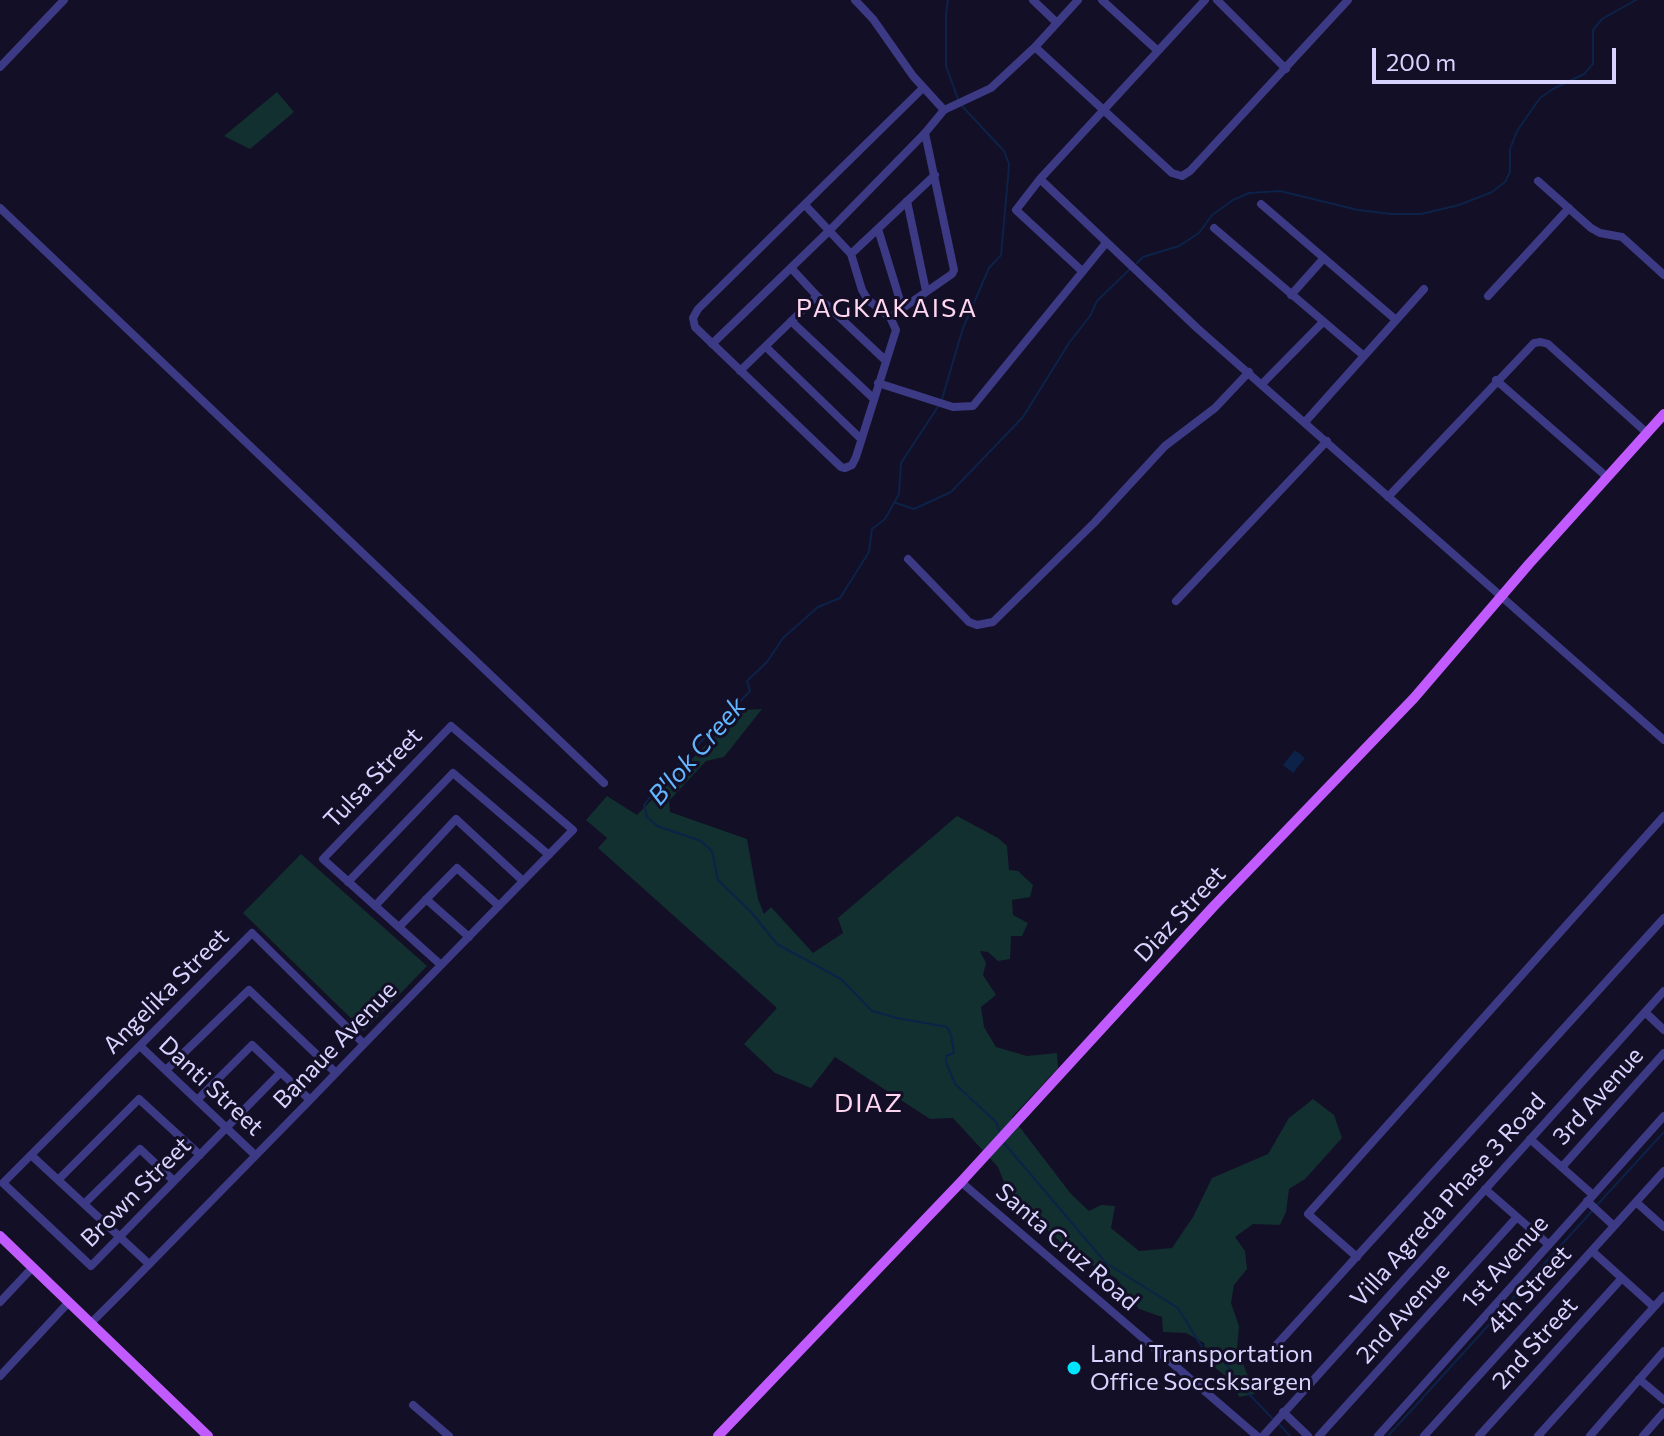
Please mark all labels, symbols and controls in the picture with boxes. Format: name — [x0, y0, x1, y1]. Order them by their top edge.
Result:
scale bar — [1376, 32, 1620, 82]
text: 200 m — [1386, 47, 1456, 76]
district label: PAGKAKAISA — [796, 292, 978, 324]
water label: B'lok Creek — [642, 691, 752, 811]
street label: Tulsa Street — [318, 722, 428, 834]
street label: Diaz Street — [1128, 860, 1232, 968]
street label: Angelika Street — [97, 922, 235, 1060]
street label: Banaue Avenue — [267, 976, 403, 1114]
street label: Danti Street — [153, 1030, 269, 1142]
street label: 3rd Avenue — [1547, 1041, 1649, 1151]
district label: DIAZ — [834, 1087, 904, 1119]
street label: Villa Agreda Phase 3 Road — [1344, 1087, 1552, 1313]
street label: Brown Street — [75, 1131, 197, 1253]
street label: Santa Cruz Road — [990, 1177, 1144, 1317]
street label: 1st Avenue — [1456, 1209, 1554, 1315]
street label: 4th Street — [1481, 1240, 1577, 1340]
street label: 2nd Avenue — [1350, 1257, 1456, 1369]
street label: 2nd Street — [1486, 1291, 1584, 1395]
place label: Land Transportation Office Soccsksargen — [1090, 1340, 1313, 1396]
marker: Land Transportation Office Soccsksargen — [1065, 1359, 1083, 1377]

